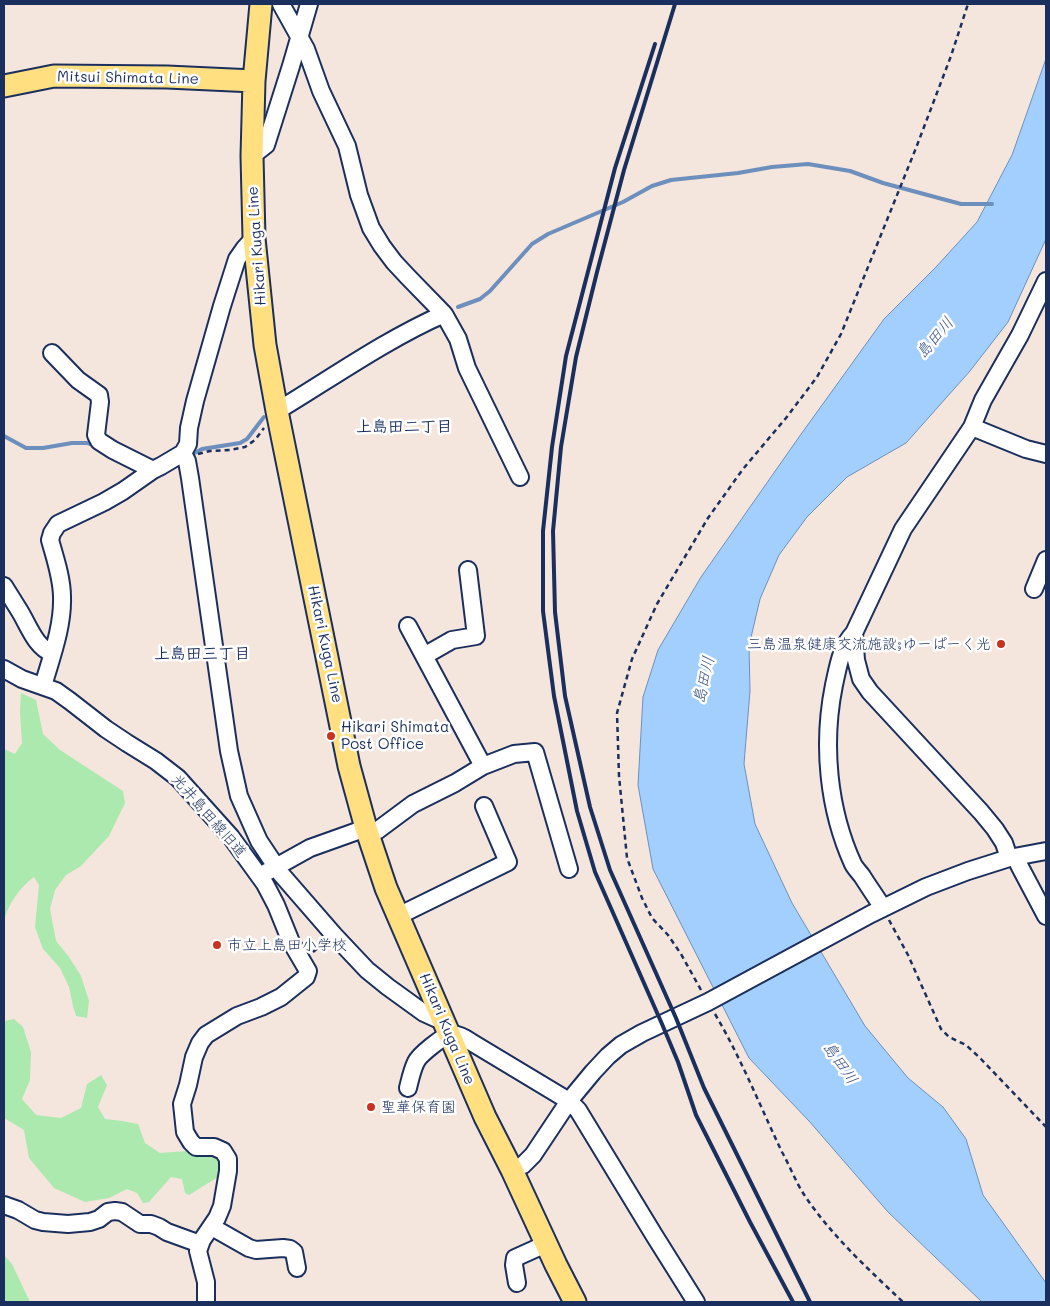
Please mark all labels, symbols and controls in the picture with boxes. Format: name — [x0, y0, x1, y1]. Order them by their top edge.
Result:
street label: Mitsui Shimata Line — [57, 68, 199, 88]
street label: Hikari Kuga Line — [244, 186, 270, 306]
water label: 島田川 — [912, 313, 958, 363]
district label: 上島田二丁目 — [356, 417, 452, 437]
street label: Hikari Kuga Line — [304, 584, 346, 704]
place label: 三島温泉健康交流施設;ゆーぱーく光 — [747, 635, 991, 653]
marker: 三島温泉健康交流施設;ゆーぱーく光 — [995, 638, 1007, 650]
district label: 上島田三丁目 — [154, 644, 250, 664]
water label: 島田川 — [689, 654, 719, 706]
place label: Hikari Shimata Post Office — [341, 718, 449, 753]
marker: Hikari Shimata Post Office — [325, 730, 337, 742]
street label: 光井島田線旧道 — [168, 770, 250, 862]
place label: 市立上島田小学校 — [227, 936, 347, 954]
marker: 市立上島田小学校 — [211, 939, 223, 951]
street label: Hikari Kuga Line — [415, 970, 479, 1088]
water label: 島田川 — [818, 1038, 862, 1088]
place label: 聖華保育園 — [381, 1098, 456, 1116]
marker: 聖華保育園 — [365, 1101, 377, 1113]

